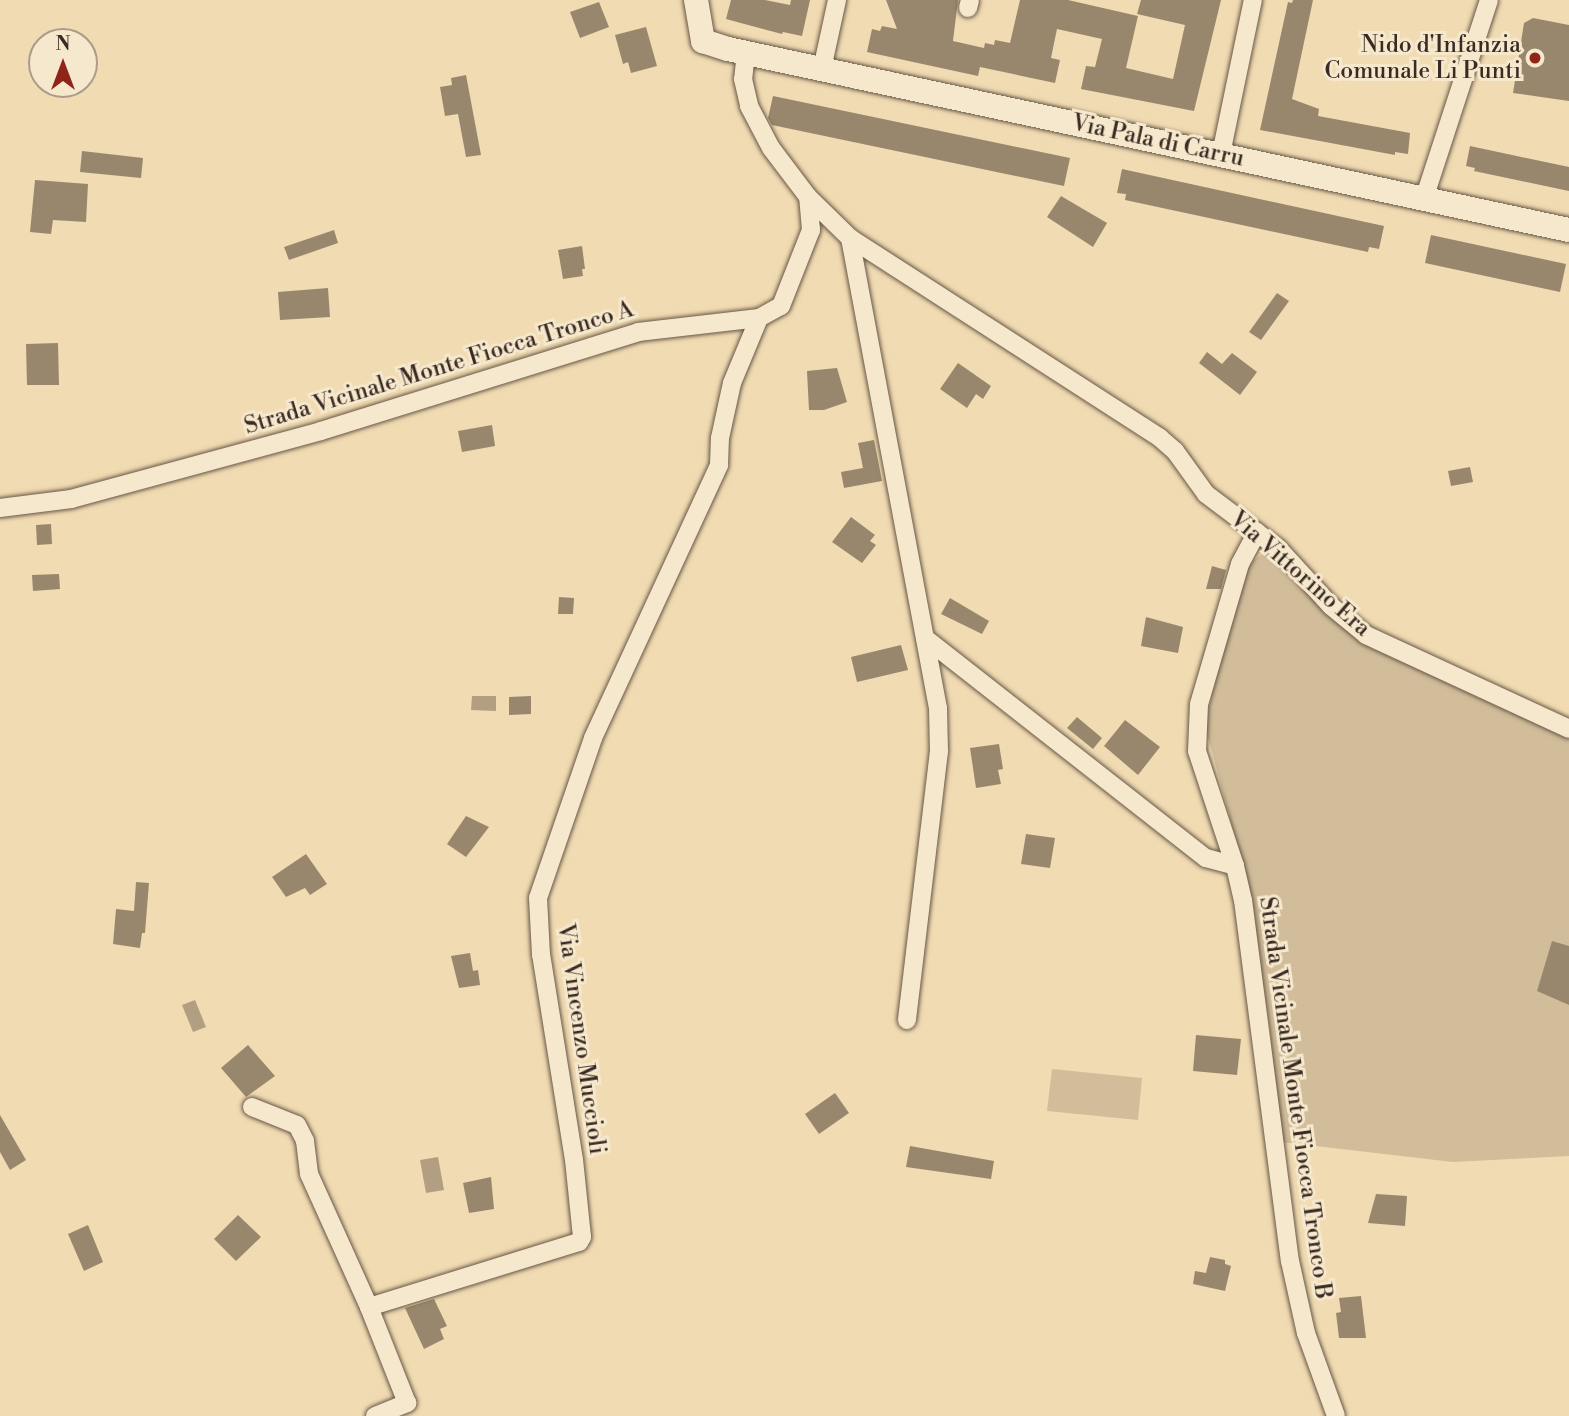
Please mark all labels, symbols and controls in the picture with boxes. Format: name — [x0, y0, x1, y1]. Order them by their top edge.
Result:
north arrow — [28, 28, 98, 98]
place label: Nido d'Infanzia Comunale Li Punti — [1324, 31, 1521, 85]
text: N — [55, 32, 71, 56]
marker: Nido d'Infanzia Comunale Li Punti — [1527, 50, 1543, 66]
street label: Via Pala di Carru — [1069, 109, 1247, 173]
street label: Strada Vicinale Monte Fiocca Tronco A — [241, 296, 637, 440]
street label: Via Vittorino Era — [1224, 505, 1376, 643]
street label: Strada Vicinale Monte Fiocca Tronco B — [1253, 895, 1337, 1301]
street label: Via Vincenzo Muccioli — [551, 922, 611, 1156]

